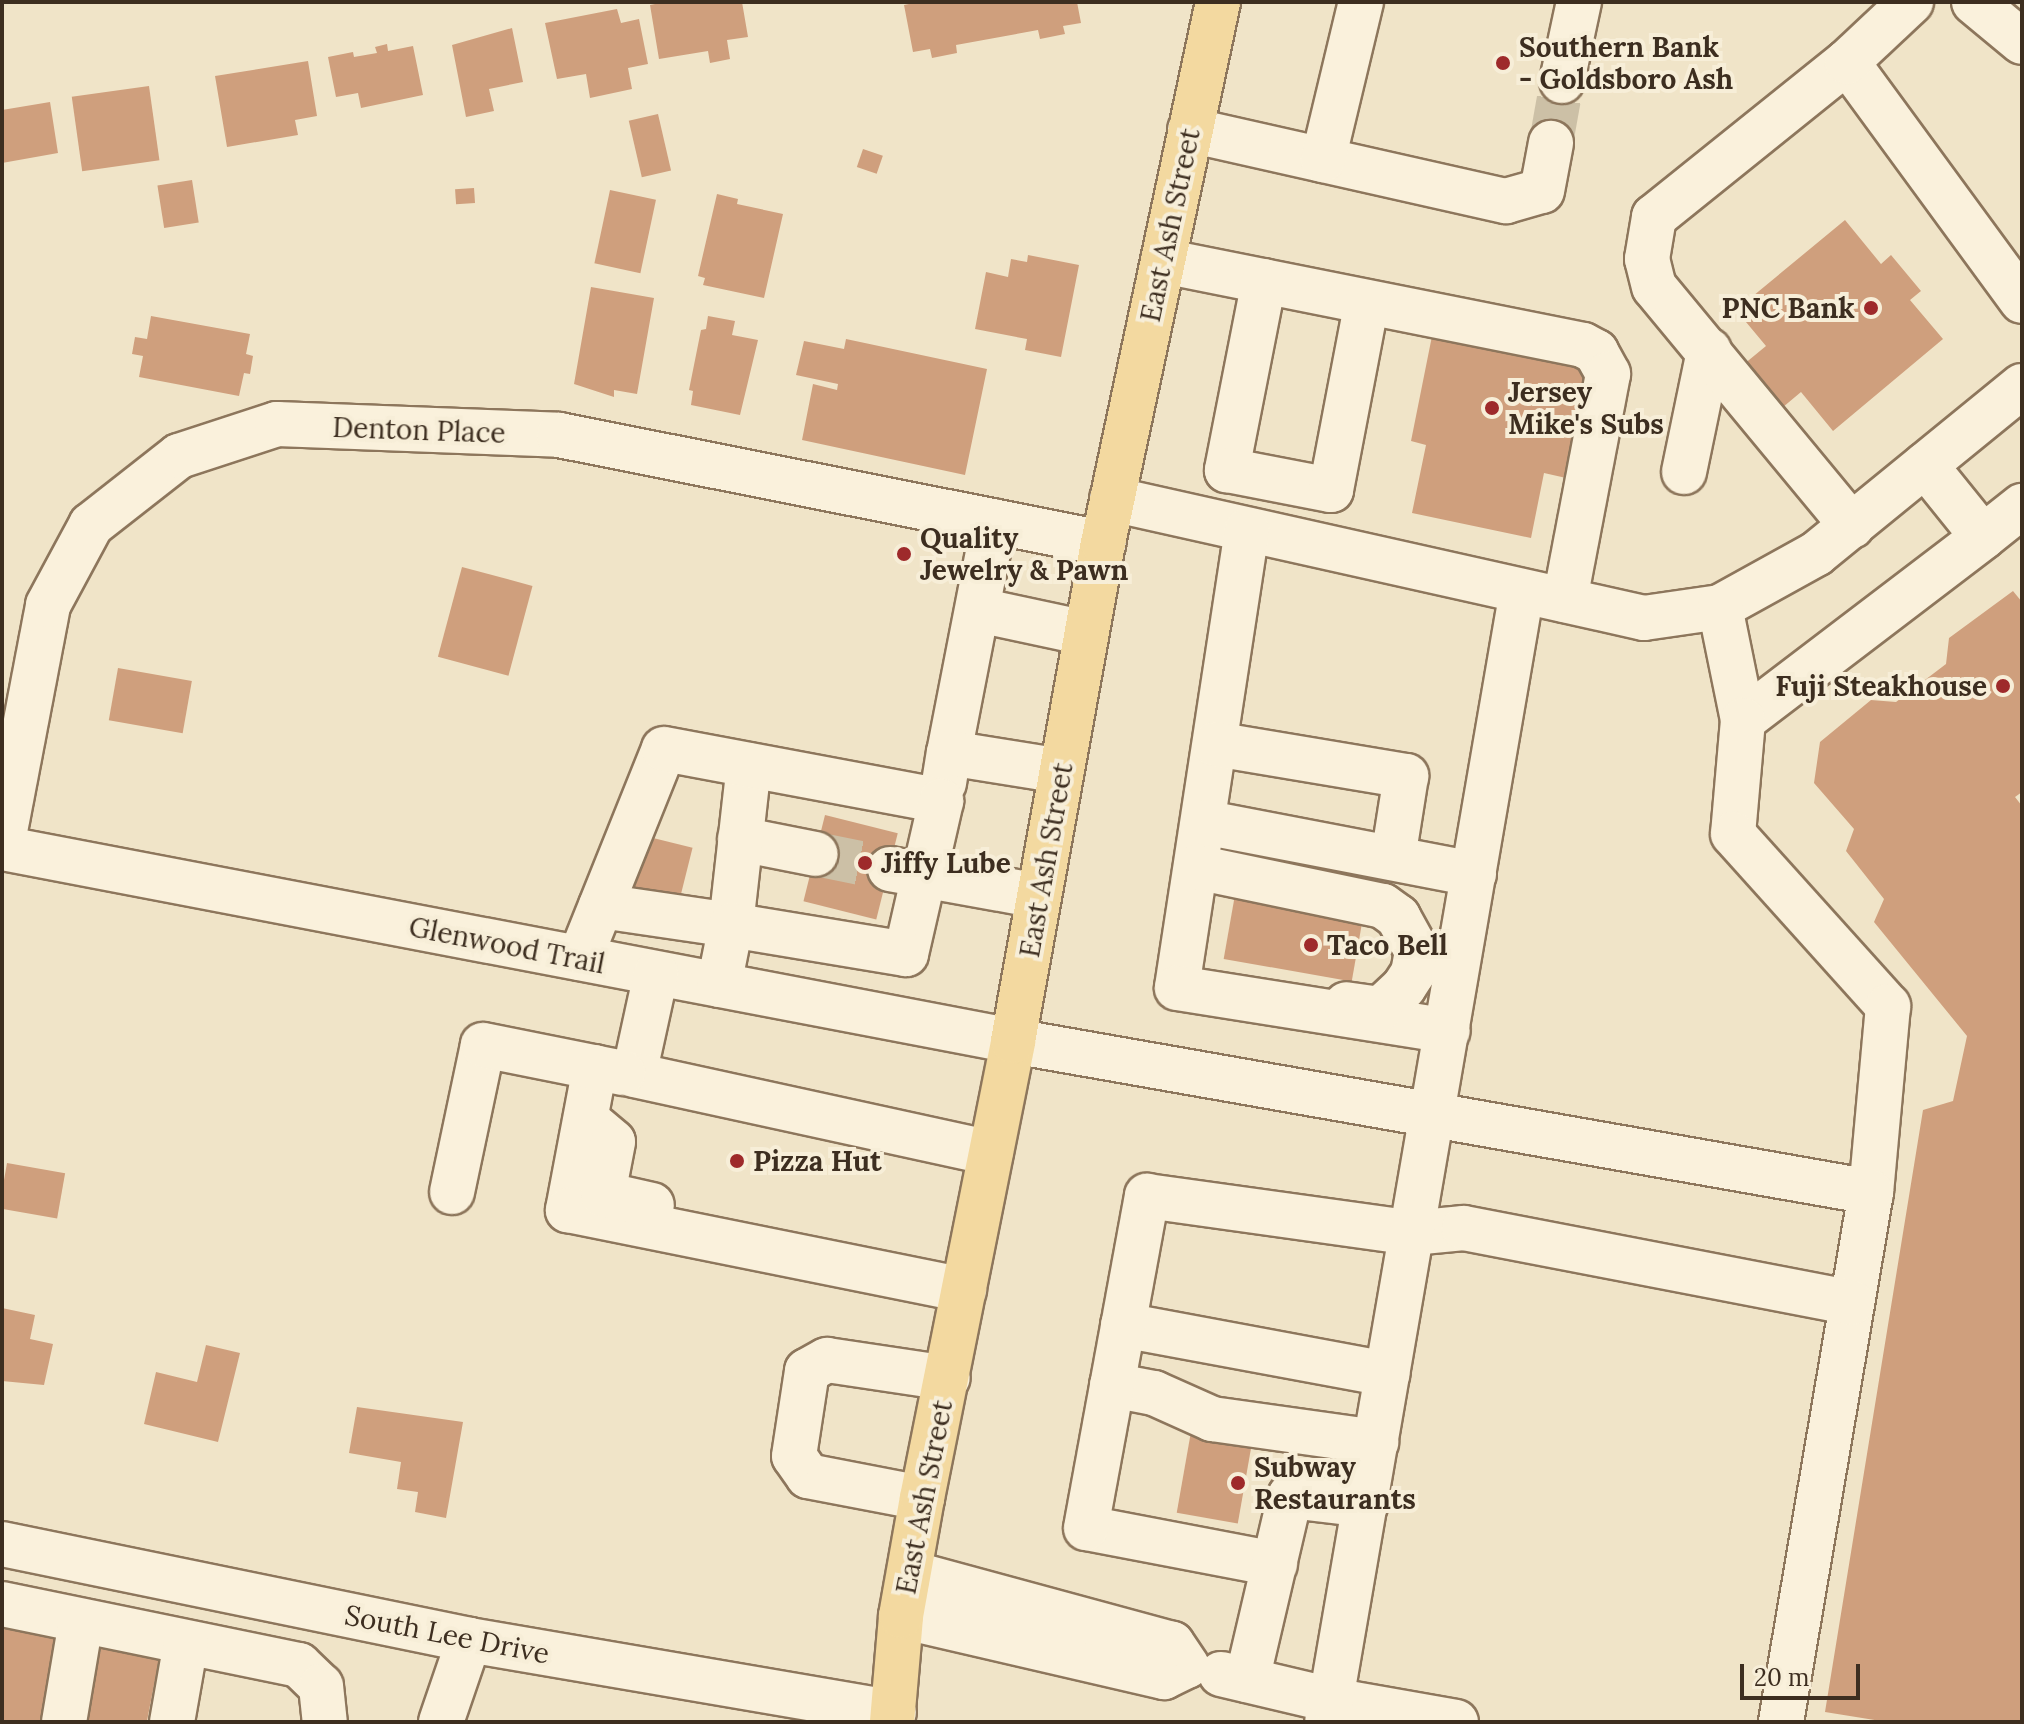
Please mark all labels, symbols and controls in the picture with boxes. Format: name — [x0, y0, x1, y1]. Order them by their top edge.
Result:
place label: Southern Bank - Goldsboro Ash — [1519, 30, 1733, 96]
marker: Southern Bank - Goldsboro Ash — [1494, 54, 1512, 72]
street label: East Ash Street — [1133, 125, 1207, 325]
place label: PNC Bank — [1722, 291, 1855, 325]
marker: PNC Bank — [1862, 299, 1880, 317]
place label: Jersey Mike's Subs — [1508, 375, 1664, 441]
marker: Jersey Mike's Subs — [1483, 399, 1501, 417]
street label: Denton Place — [332, 410, 506, 450]
place label: Quality Jewelry & Pawn — [920, 521, 1128, 587]
marker: Quality Jewelry & Pawn — [895, 545, 913, 563]
place label: Fuji Steakhouse — [1775, 669, 1987, 703]
marker: Fuji Steakhouse — [1994, 677, 2012, 695]
street label: East Ash Street — [1012, 760, 1080, 960]
place label: Jiffy Lube — [881, 846, 1011, 880]
marker: Jiffy Lube — [856, 854, 874, 872]
street label: Glenwood Trail — [406, 910, 608, 980]
place label: Taco Bell — [1327, 928, 1448, 962]
marker: Taco Bell — [1302, 936, 1320, 954]
place label: Pizza Hut — [753, 1144, 882, 1178]
marker: Pizza Hut — [728, 1152, 746, 1170]
street label: East Ash Street — [889, 1397, 959, 1597]
place label: Subway Restaurants — [1254, 1450, 1416, 1516]
marker: Subway Restaurants — [1229, 1474, 1247, 1492]
street label: South Lee Drive — [342, 1598, 552, 1670]
scale bar — [1744, 1648, 1864, 1698]
text: 20 m — [1754, 1662, 1810, 1693]

